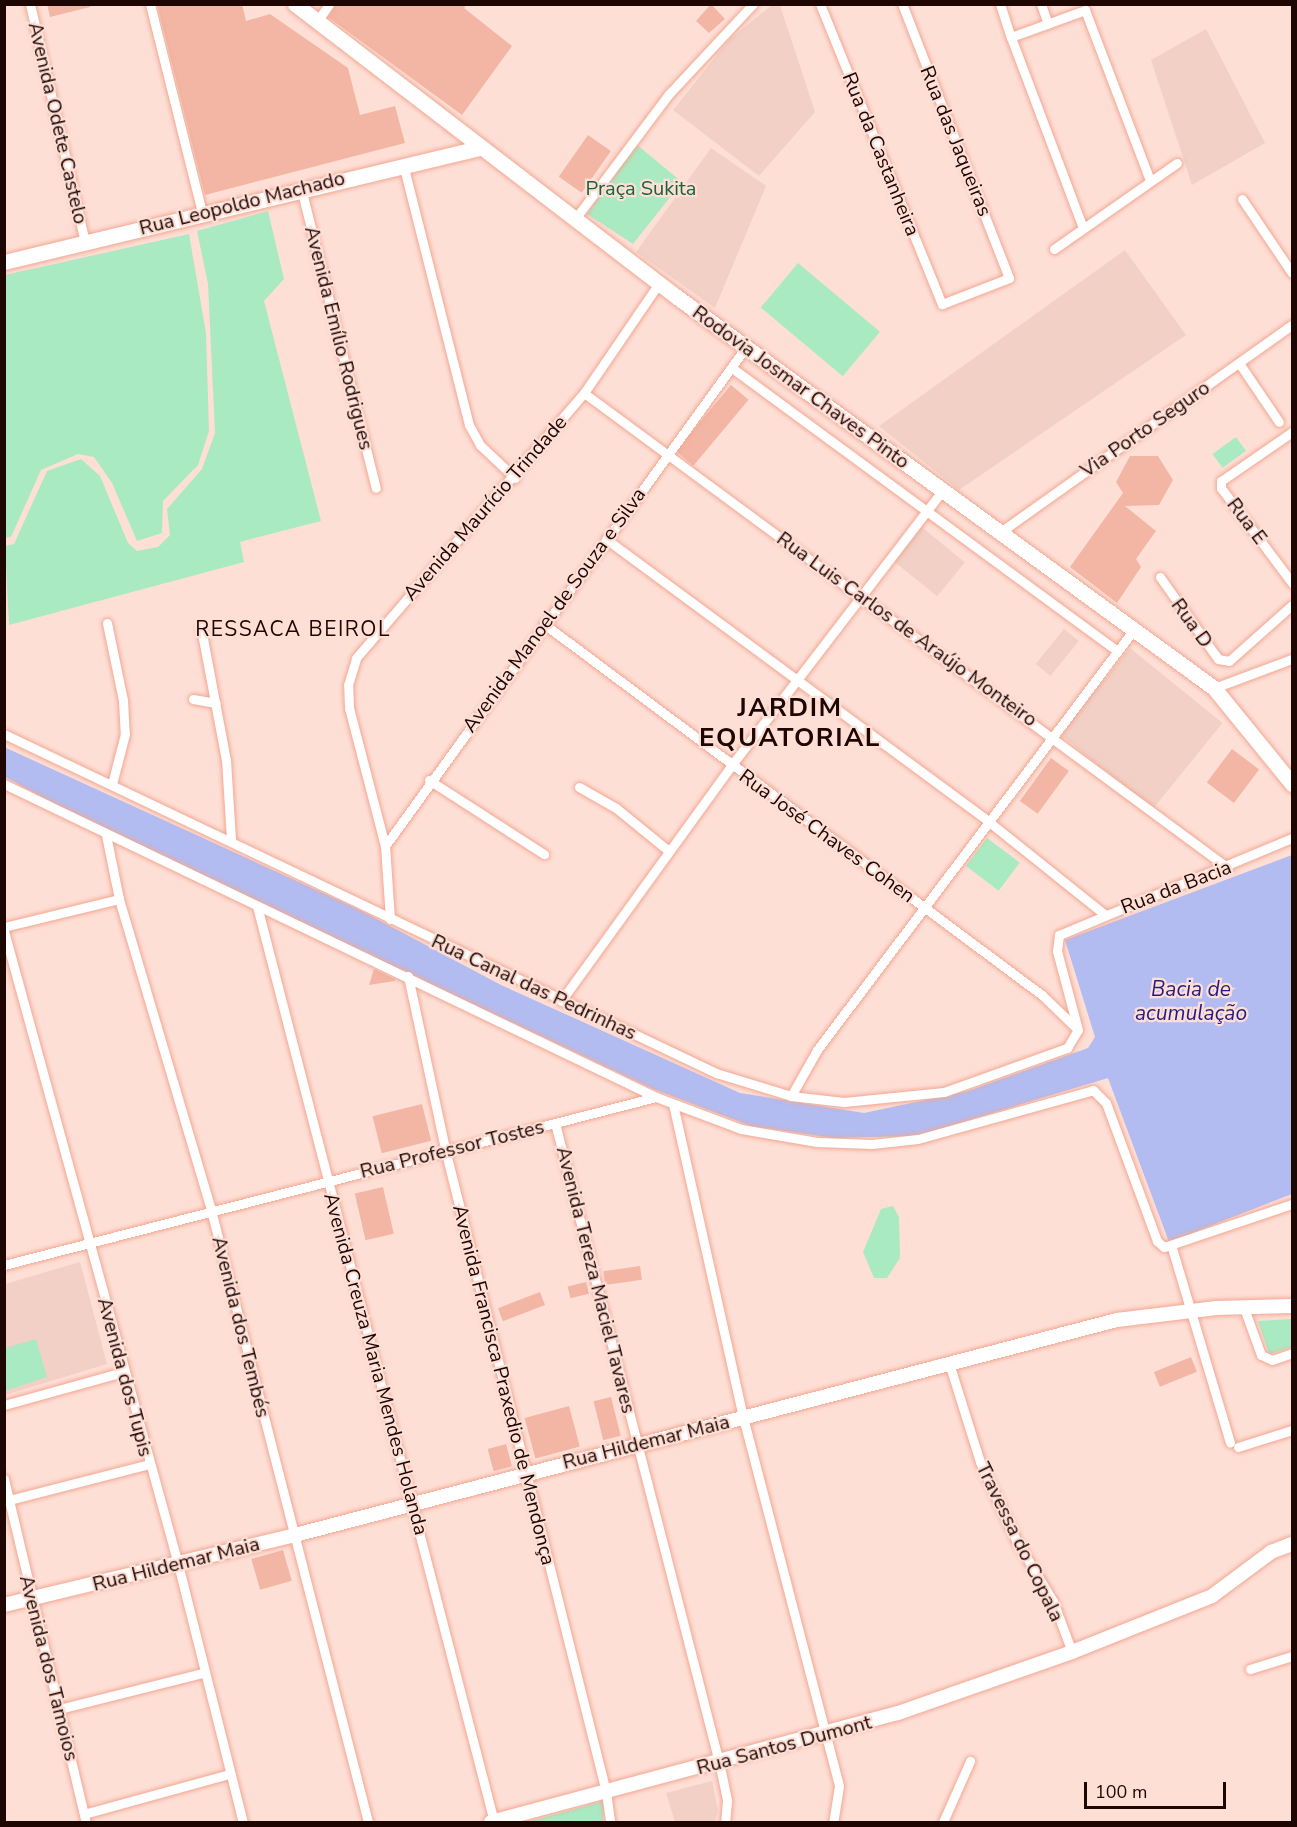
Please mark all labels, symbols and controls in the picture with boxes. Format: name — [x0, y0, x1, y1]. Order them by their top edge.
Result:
street label: Avenida Odete Castelo — [23, 20, 93, 226]
street label: Rua das Jaqueiras — [915, 62, 997, 220]
street label: Rua da Castanheira — [837, 69, 925, 239]
street label: Rua Leopoldo Machado — [137, 166, 347, 240]
park label: Praça Sukita — [586, 176, 696, 200]
street label: Avenida Emílio Rodrigues — [300, 224, 378, 452]
street label: Rodovia Josmar Chaves Pinto — [688, 300, 914, 474]
street label: Via Porto Seguro — [1076, 375, 1214, 483]
street label: Avenida Maurício Trindade — [398, 411, 572, 605]
street label: Avenida Manoel de Souza e Silva — [457, 483, 651, 737]
street label: Rua E — [1222, 493, 1272, 549]
street label: Rua Luis Carlos de Araújo Monteiro — [772, 526, 1042, 732]
street label: Rua D — [1166, 594, 1218, 652]
district label: RESSACA BEIROL — [195, 616, 391, 642]
district label: JARDIM EQUATORIAL — [699, 692, 881, 754]
street label: Rua José Chaves Cohen — [734, 764, 920, 908]
street label: Rua da Bacia — [1117, 855, 1235, 919]
street label: Rua Canal das Pedrinhas — [428, 929, 640, 1045]
water label: Bacia de acumulação — [1135, 976, 1247, 1026]
street label: Rua Professor Tostes — [357, 1115, 547, 1183]
street label: Avenida Tereza Maciel Tavares — [551, 1144, 641, 1416]
street label: Avenida Creuza Maria Mendes Holanda — [319, 1190, 433, 1538]
street label: Avenida Francisca Praxedio de Mendonça — [448, 1202, 560, 1568]
street label: Avenida dos Tembés — [207, 1234, 275, 1420]
street label: Avenida dos Tupis — [92, 1295, 158, 1459]
street label: Rua Hildemar Maia — [560, 1410, 732, 1474]
street label: Travessa do Copala — [971, 1458, 1069, 1626]
street label: Rua Hildemar Maia — [90, 1532, 262, 1596]
street label: Avenida dos Tamoios — [14, 1573, 84, 1763]
street label: Rua Santos Dumont — [694, 1710, 874, 1780]
scale bar — [1087, 1770, 1230, 1808]
text: 100 m — [1095, 1780, 1147, 1804]

